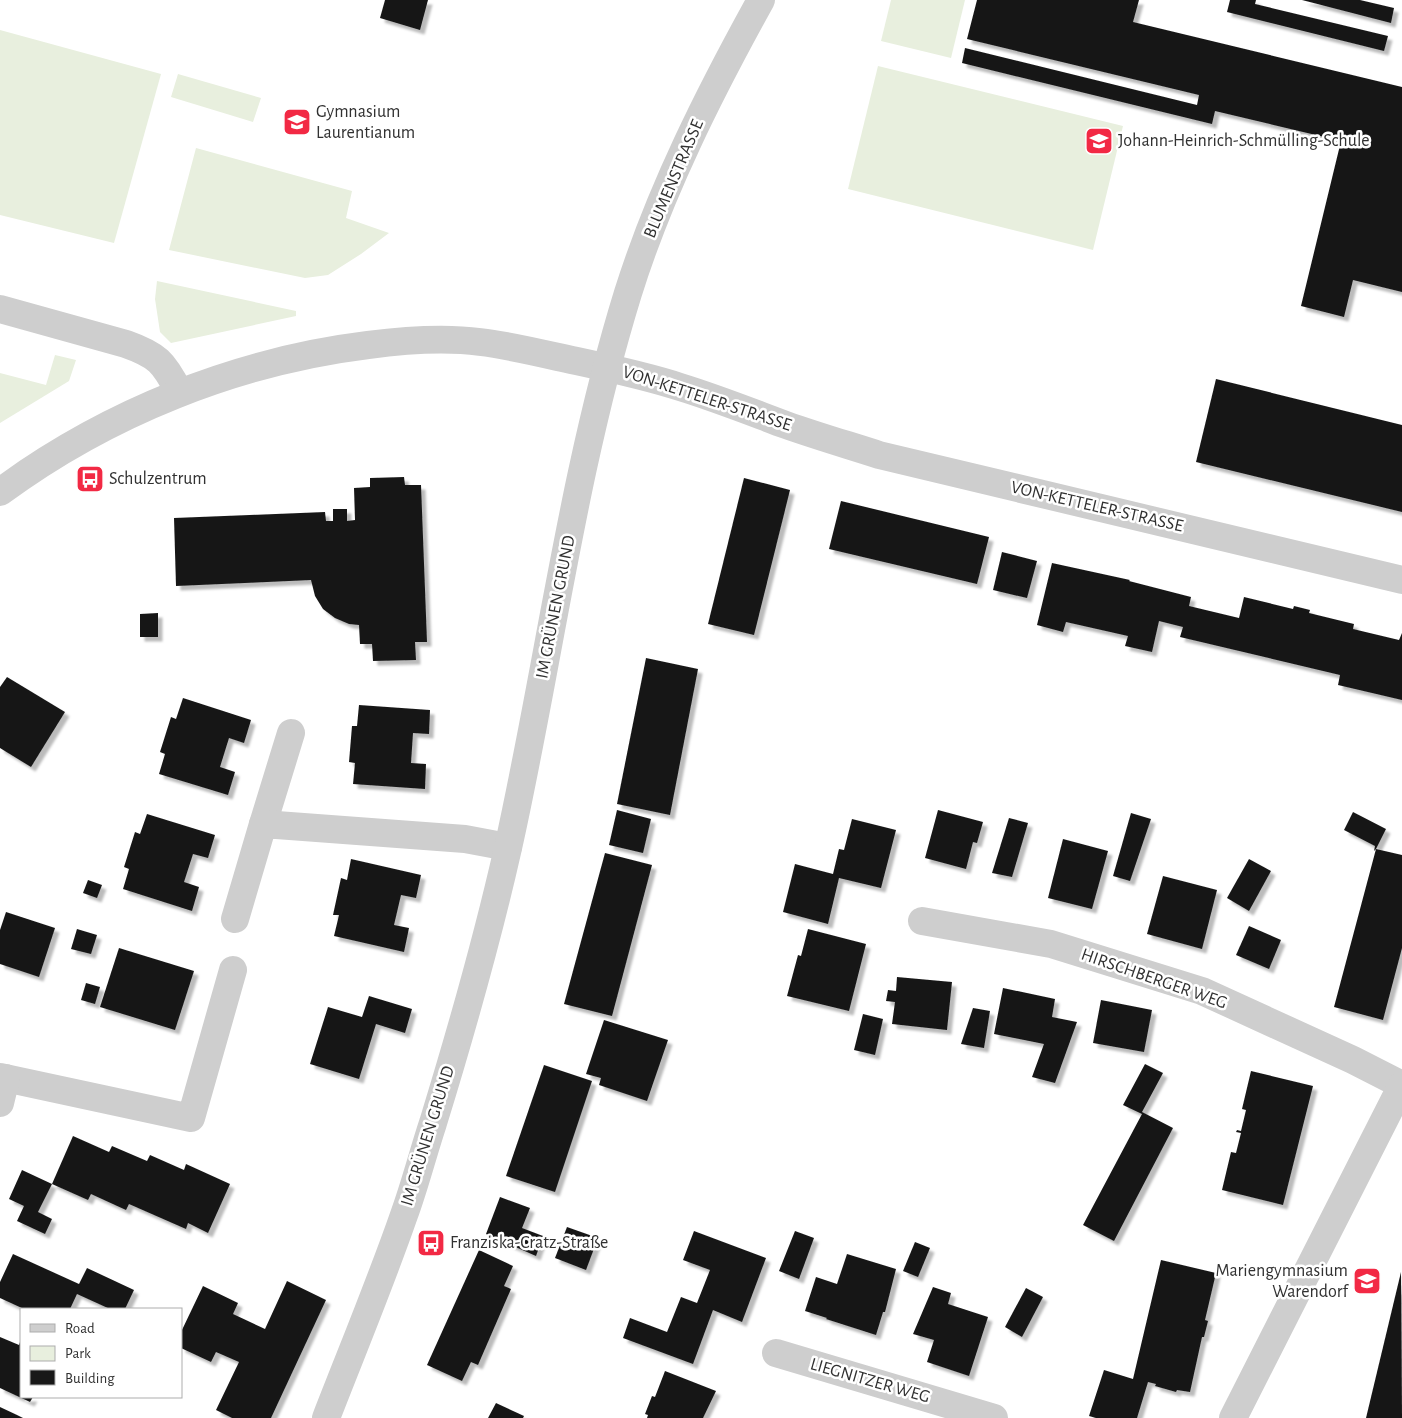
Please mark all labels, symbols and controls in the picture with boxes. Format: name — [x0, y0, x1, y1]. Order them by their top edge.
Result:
place label: Gymnasium Laurentianum — [316, 103, 415, 142]
school or university icon: Gymnasium Laurentianum — [282, 107, 312, 137]
street label: BLUMENSTRASSE — [641, 117, 707, 241]
school or university icon: Johann-Heinrich-Schmülling-Schule — [1084, 126, 1114, 156]
place label: Johann-Heinrich-Schmülling-Schule — [1118, 132, 1370, 150]
street label: VON-KETTELER-STRASSE — [620, 363, 794, 435]
bus stop icon: Schulzentrum — [75, 464, 105, 494]
place label: Schulzentrum — [109, 470, 207, 488]
street label: VON-KETTELER-STRASSE — [1009, 478, 1185, 536]
street label: IM GRÜNEN GRUND — [531, 533, 579, 680]
street label: HIRSCHBERGER WEG — [1079, 946, 1229, 1012]
street label: IM GRÜNEN GRUND — [396, 1063, 458, 1208]
bus stop icon: Franziska-Cratz-Straße — [416, 1228, 446, 1258]
place label: Franziska-Cratz-Straße — [450, 1234, 608, 1252]
place label: Mariengymnasium Warendorf — [1215, 1262, 1350, 1301]
school or university icon: Mariengymnasium Warendorf — [1352, 1266, 1382, 1296]
legend — [20, 1308, 182, 1398]
text: Road — [65, 1321, 95, 1336]
text: Park — [65, 1346, 91, 1361]
street label: LIEGNITZER WEG — [808, 1355, 932, 1407]
text: Building — [65, 1371, 115, 1386]

